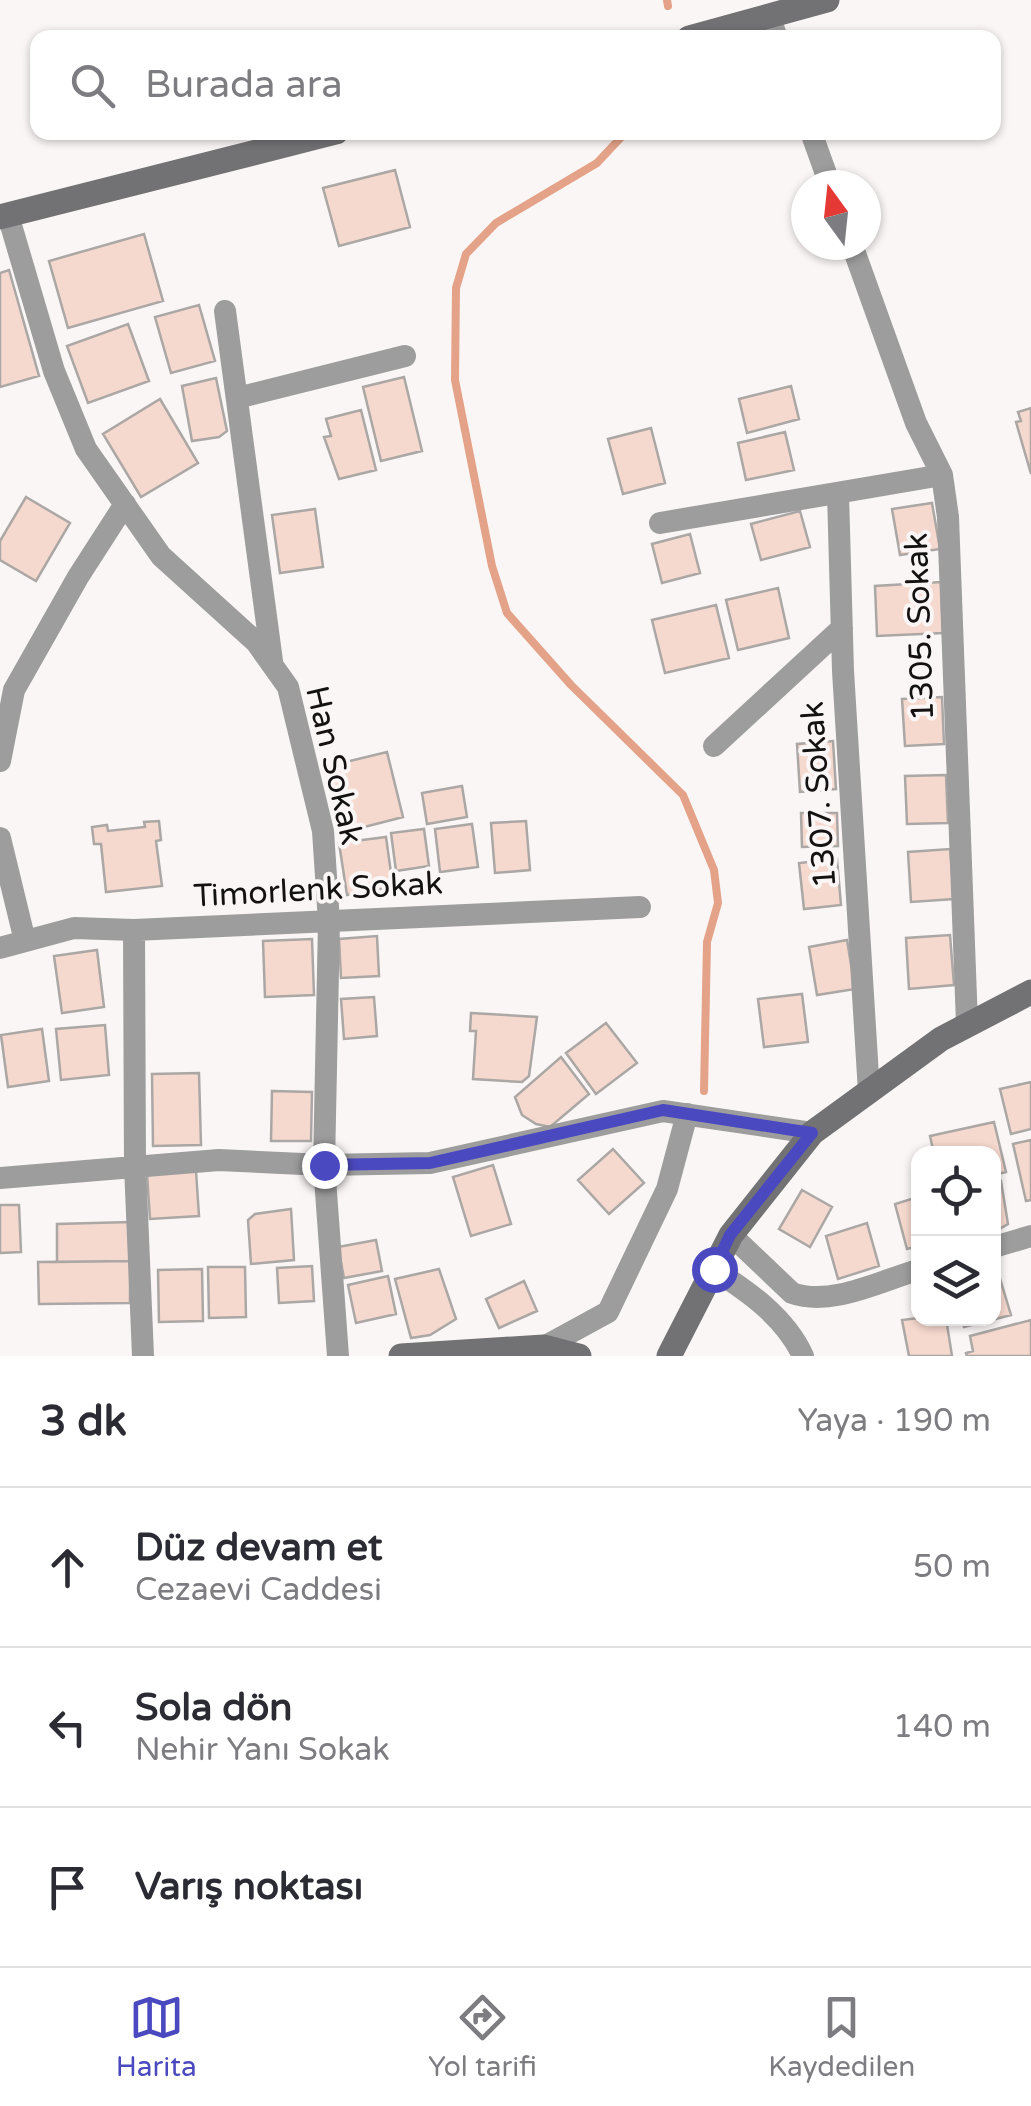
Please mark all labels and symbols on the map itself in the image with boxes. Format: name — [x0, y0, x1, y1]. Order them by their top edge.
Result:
north arrow — [791, 170, 881, 260]
street label: 1305. Sokak — [898, 532, 942, 722]
street label: Han Sokak — [297, 682, 371, 848]
street label: 1307. Sokak — [794, 700, 844, 890]
street label: Timorlenk Sokak — [192, 864, 444, 916]
route end — [302, 1143, 348, 1189]
route start — [692, 1247, 738, 1293]

